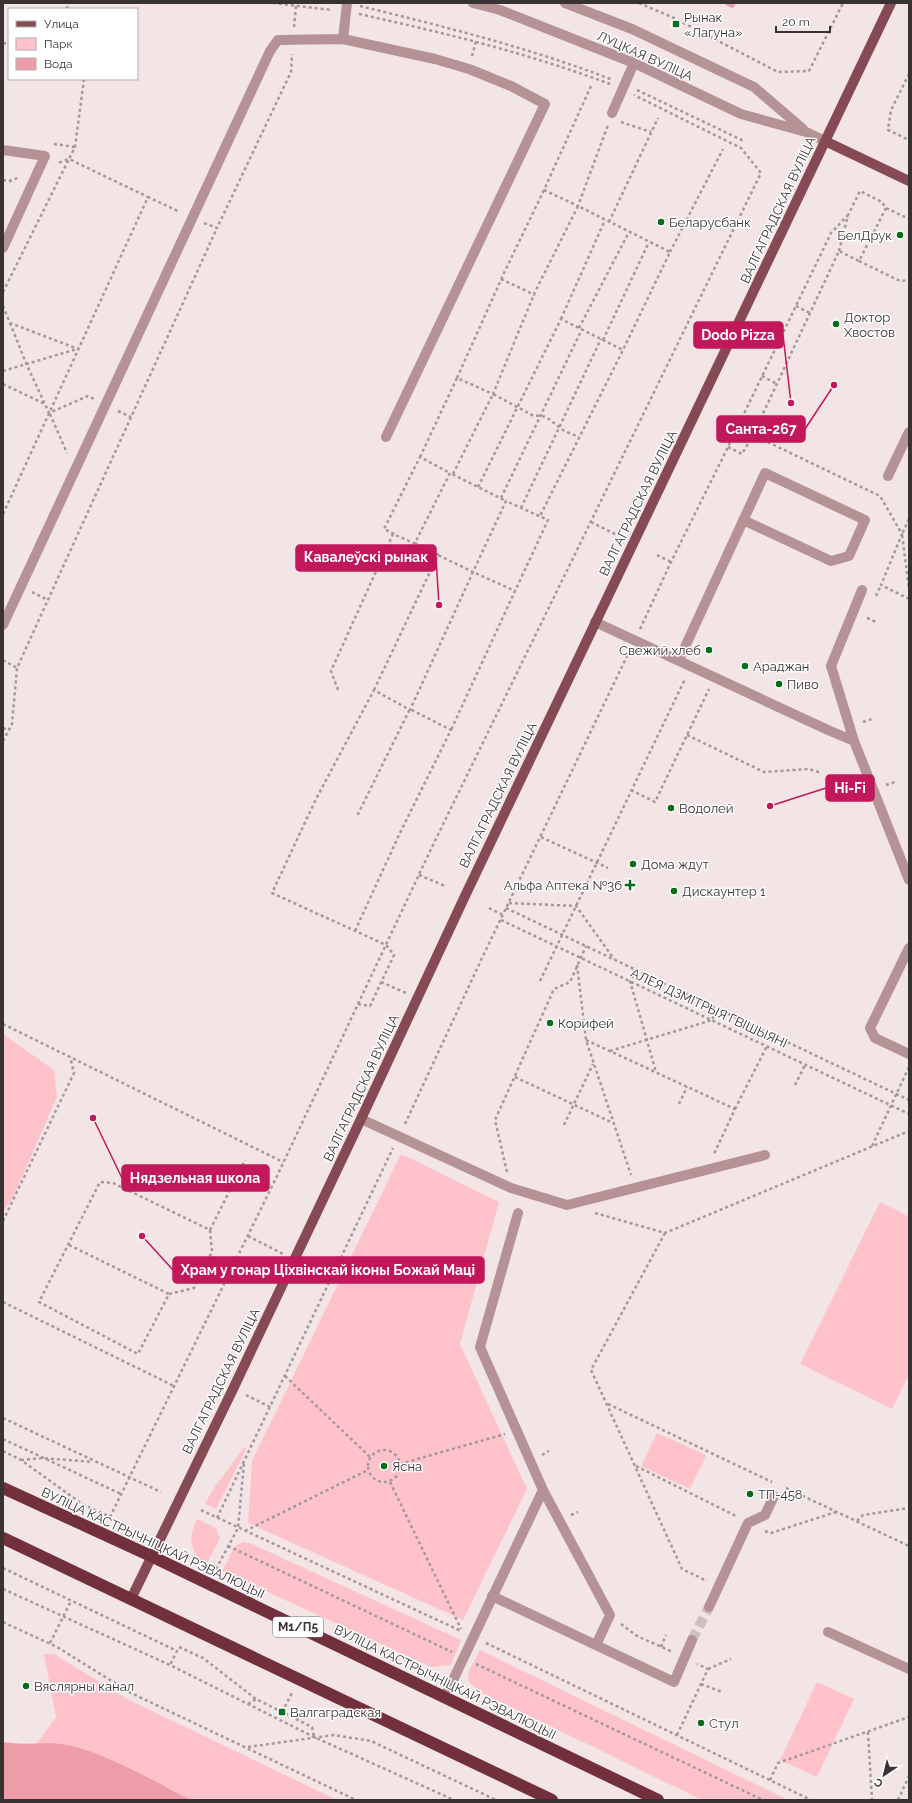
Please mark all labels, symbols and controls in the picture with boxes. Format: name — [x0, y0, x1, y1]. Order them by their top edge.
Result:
legend — [8, 8, 138, 80]
scale bar — [776, 8, 830, 34]
place label: Рынак «Лагуна» — [684, 10, 742, 40]
text: 20 m — [782, 15, 810, 29]
text: Улица — [44, 17, 79, 31]
marker: Рынак «Лагуна» — [671, 19, 681, 29]
street label: ЛУЦКАЯ ВУЛІЦА — [595, 28, 695, 84]
text: Парк — [44, 37, 73, 51]
text: Вода — [44, 57, 73, 71]
street label: ВАЛГАГРАДСКАЯ ВУЛІЦА — [737, 134, 819, 286]
place label: Беларусбанк — [669, 215, 751, 230]
marker: Беларусбанк — [656, 217, 666, 227]
place label: БелДрук — [837, 228, 892, 243]
marker: БелДрук — [895, 230, 905, 240]
place label: Доктор Хвостов — [844, 310, 895, 340]
marker: Доктор Хвостов — [831, 319, 841, 329]
callout: Dodo Pizza — [694, 322, 783, 348]
text: Dodo Pizza — [701, 327, 775, 343]
callout: Санта-267 — [717, 416, 805, 442]
text: Санта-267 — [725, 421, 797, 437]
street label: ВАЛГАГРАДСКАЯ ВУЛІЦА — [596, 428, 680, 578]
callout: Кавалеўскі рынак — [296, 545, 436, 571]
text: Кавалеўскі рынак — [304, 549, 428, 565]
place label: Свежий хлеб — [619, 643, 701, 658]
marker: Свежий хлеб — [704, 645, 714, 655]
place label: Араджан — [753, 659, 809, 674]
marker: Араджан — [740, 661, 750, 671]
place label: Пиво — [787, 677, 819, 692]
marker: Пиво — [774, 679, 784, 689]
street label: ВАЛГАГРАДСКАЯ ВУЛІЦА — [456, 720, 540, 870]
callout: Hi-Fi — [826, 775, 874, 801]
text: Hi-Fi — [834, 780, 866, 796]
place label: Водолей — [679, 801, 733, 816]
marker: Водолей — [666, 803, 676, 813]
place label: Дома ждут — [641, 857, 709, 872]
marker: Дома ждут — [628, 859, 638, 869]
place label: Альфа Аптека №36 — [504, 878, 622, 893]
marker: Альфа Аптека №36 — [625, 880, 635, 890]
place label: Дискаунтер 1 — [682, 884, 766, 899]
marker: Дискаунтер 1 — [669, 886, 679, 896]
street label: АЛЕЯ ДЗМІТРЫЯ ГВІШЫЯНІ — [628, 965, 790, 1051]
street label: ВАЛГАГРАДСКАЯ ВУЛІЦА — [320, 1012, 402, 1164]
place label: Корифей — [558, 1016, 614, 1031]
marker: Корифей — [545, 1018, 555, 1028]
callout: Нядзельная школа — [122, 1165, 269, 1191]
text: Нядзельная школа — [130, 1170, 260, 1186]
callout: Храм у гонар Ціхвінскай іконы Божай Маці — [173, 1257, 484, 1283]
text: Храм у гонар Ціхвінскай іконы Божай Маці — [180, 1262, 475, 1278]
street label: ВАЛГАГРАДСКАЯ ВУЛІЦА — [179, 1306, 263, 1456]
place label: Ясна — [392, 1459, 422, 1474]
marker: Ясна — [379, 1461, 389, 1471]
street label: ВУЛІЦА КАСТРЫЧНІЦКАЙ РЭВАЛЮЦЫІ — [39, 1484, 267, 1602]
place label: ТП-458 — [758, 1487, 803, 1502]
marker: ТП-458 — [745, 1489, 755, 1499]
road number: М1/П5 — [273, 1617, 323, 1637]
street label: ВУЛІЦА КАСТРЫЧНІЦКАЙ РЭВАЛЮЦЫІ — [332, 1622, 558, 1742]
place label: Вяслярны канал — [34, 1679, 134, 1694]
marker: Вяслярны канал — [21, 1681, 31, 1691]
place label: Валгаградская — [290, 1705, 381, 1720]
marker: Валгаградская — [277, 1707, 287, 1717]
place label: Стул — [709, 1716, 739, 1731]
marker: Стул — [696, 1718, 706, 1728]
north arrow — [864, 1755, 904, 1795]
text: С — [871, 1775, 885, 1790]

